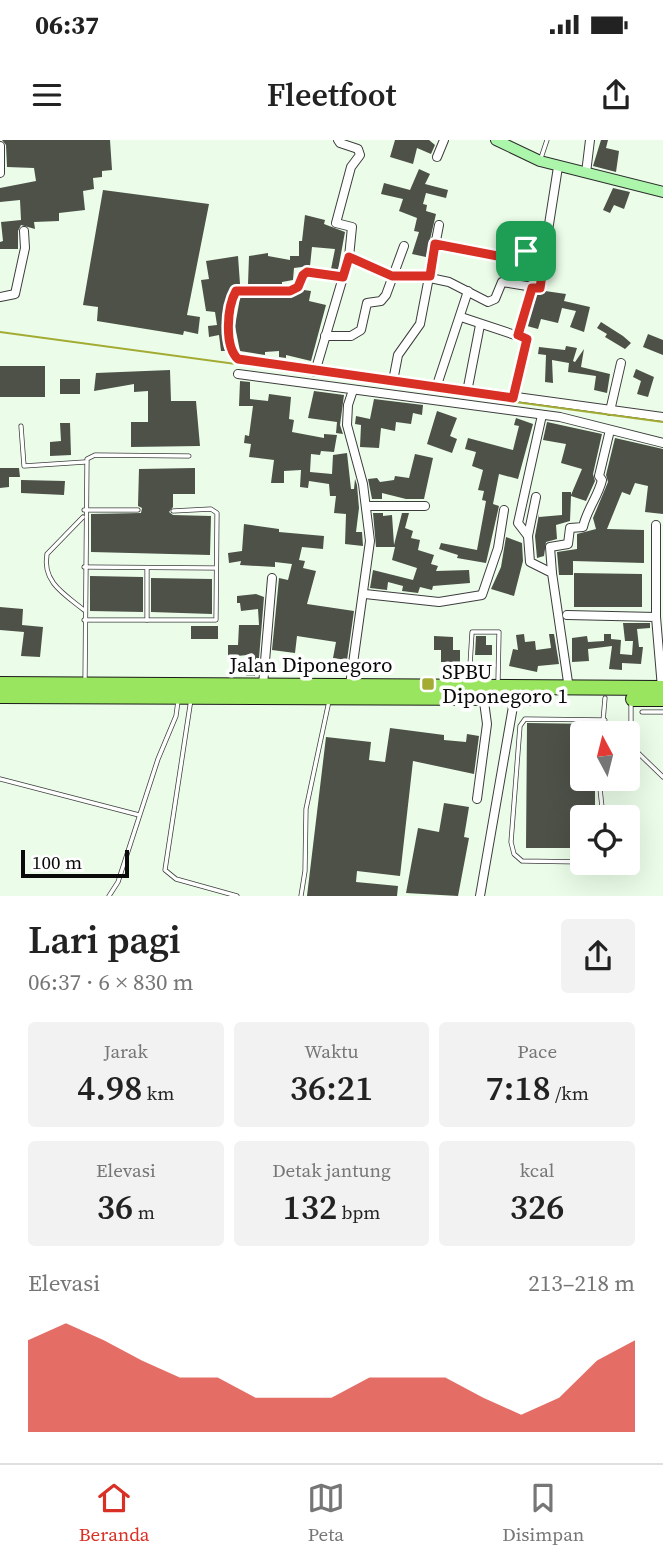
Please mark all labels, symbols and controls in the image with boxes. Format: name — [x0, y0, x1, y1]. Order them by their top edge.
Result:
text: 06:37 — [35, 7, 99, 43]
text: Fleetfoot — [267, 73, 396, 117]
icon: menu — [28, 76, 66, 114]
icon: share — [597, 76, 635, 114]
pin — [496, 221, 556, 281]
icon: arrive — [507, 232, 545, 270]
street label: Jalan Diponegoro — [229, 650, 392, 679]
place label: SPBU Diponegoro 1 — [442, 657, 568, 710]
marker: SPBU Diponegoro 1 — [420, 676, 436, 692]
north arrow — [570, 721, 640, 791]
map controls — [570, 721, 640, 875]
button: locate — [570, 805, 640, 875]
scale bar — [21, 847, 130, 879]
text: 100 m — [32, 849, 82, 875]
text: Lari pagi — [28, 914, 181, 966]
button: share — [561, 919, 635, 993]
text: 06:37 · 6 × 830 m — [28, 966, 194, 998]
text: Jarak — [104, 1038, 148, 1064]
text: Waktu — [304, 1038, 359, 1064]
text: Pace — [517, 1038, 557, 1064]
text: 4.98 — [77, 1064, 142, 1112]
text: 36:21 — [290, 1064, 373, 1112]
text: 7:18 — [486, 1064, 551, 1112]
text: km — [142, 1080, 174, 1106]
text: /km — [551, 1080, 589, 1106]
text: Elevasi — [96, 1157, 156, 1183]
text: Detak jantung — [272, 1157, 391, 1183]
text: kcal — [520, 1157, 554, 1183]
text: 36 — [97, 1183, 133, 1231]
text: 132 — [282, 1183, 337, 1231]
text: 326 — [510, 1183, 564, 1231]
text: m — [133, 1199, 155, 1225]
text: bpm — [337, 1199, 381, 1225]
text: Elevasi — [28, 1267, 100, 1299]
text: 213–218 m — [528, 1267, 635, 1299]
tab: Beranda — [79, 1479, 150, 1547]
tab: Peta — [307, 1479, 345, 1547]
tab: Disimpan — [502, 1479, 584, 1547]

